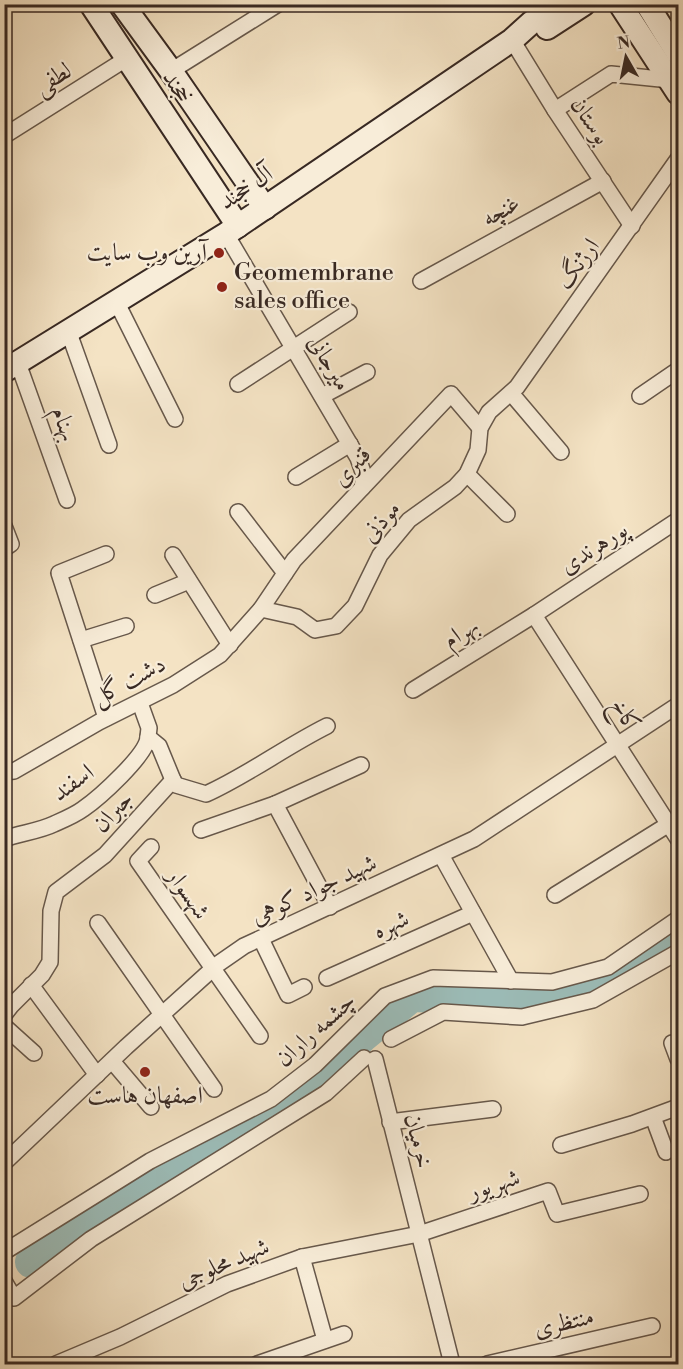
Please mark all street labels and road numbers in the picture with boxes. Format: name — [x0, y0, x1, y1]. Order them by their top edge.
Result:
street label: لطفی — [28, 56, 78, 103]
street label: خجند — [155, 64, 199, 110]
street label: بوستان — [563, 91, 617, 151]
street label: آل خجند — [213, 158, 281, 217]
street label: غنچه — [477, 188, 525, 234]
street label: ارژنگ — [549, 232, 607, 296]
street label: میرجانی — [301, 329, 357, 397]
street label: بهنام — [39, 402, 84, 447]
street label: قنبری — [326, 441, 378, 493]
street label: موذنی — [355, 495, 407, 549]
street label: پورهرندی — [554, 514, 636, 582]
street label: بهرام — [437, 610, 487, 660]
street label: دشت گل — [87, 648, 171, 714]
street label: کاخ — [599, 692, 647, 740]
street label: اسفند — [46, 758, 100, 808]
street label: جبران — [86, 785, 140, 839]
street label: شهید جواد کوهی — [246, 848, 382, 932]
street label: شهسوار — [159, 861, 216, 926]
street label: شهره — [368, 904, 414, 946]
street label: چشمه راران — [270, 986, 362, 1074]
street label: خرمیان — [397, 1110, 439, 1172]
street label: شهریور — [462, 1163, 524, 1208]
street label: شهید محلوجی — [174, 1231, 274, 1297]
street label: منتظری — [531, 1302, 597, 1344]

